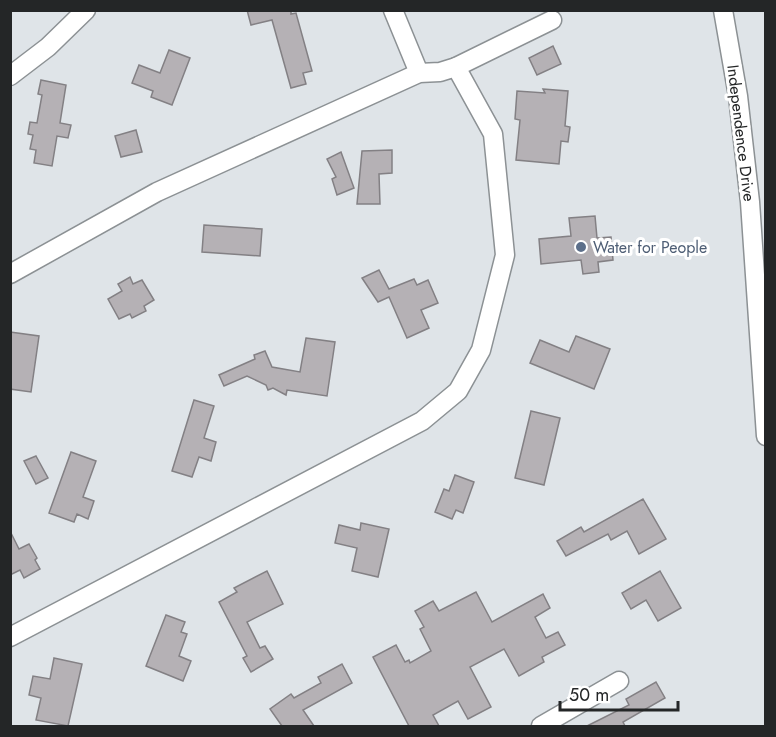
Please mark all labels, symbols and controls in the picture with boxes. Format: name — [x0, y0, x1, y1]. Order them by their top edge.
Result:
street label: Independence Drive — [721, 63, 761, 203]
place label: Water for People — [593, 236, 707, 259]
marker: Water for People — [574, 240, 588, 254]
scale bar — [560, 674, 678, 712]
text: 50 m — [569, 682, 609, 708]

